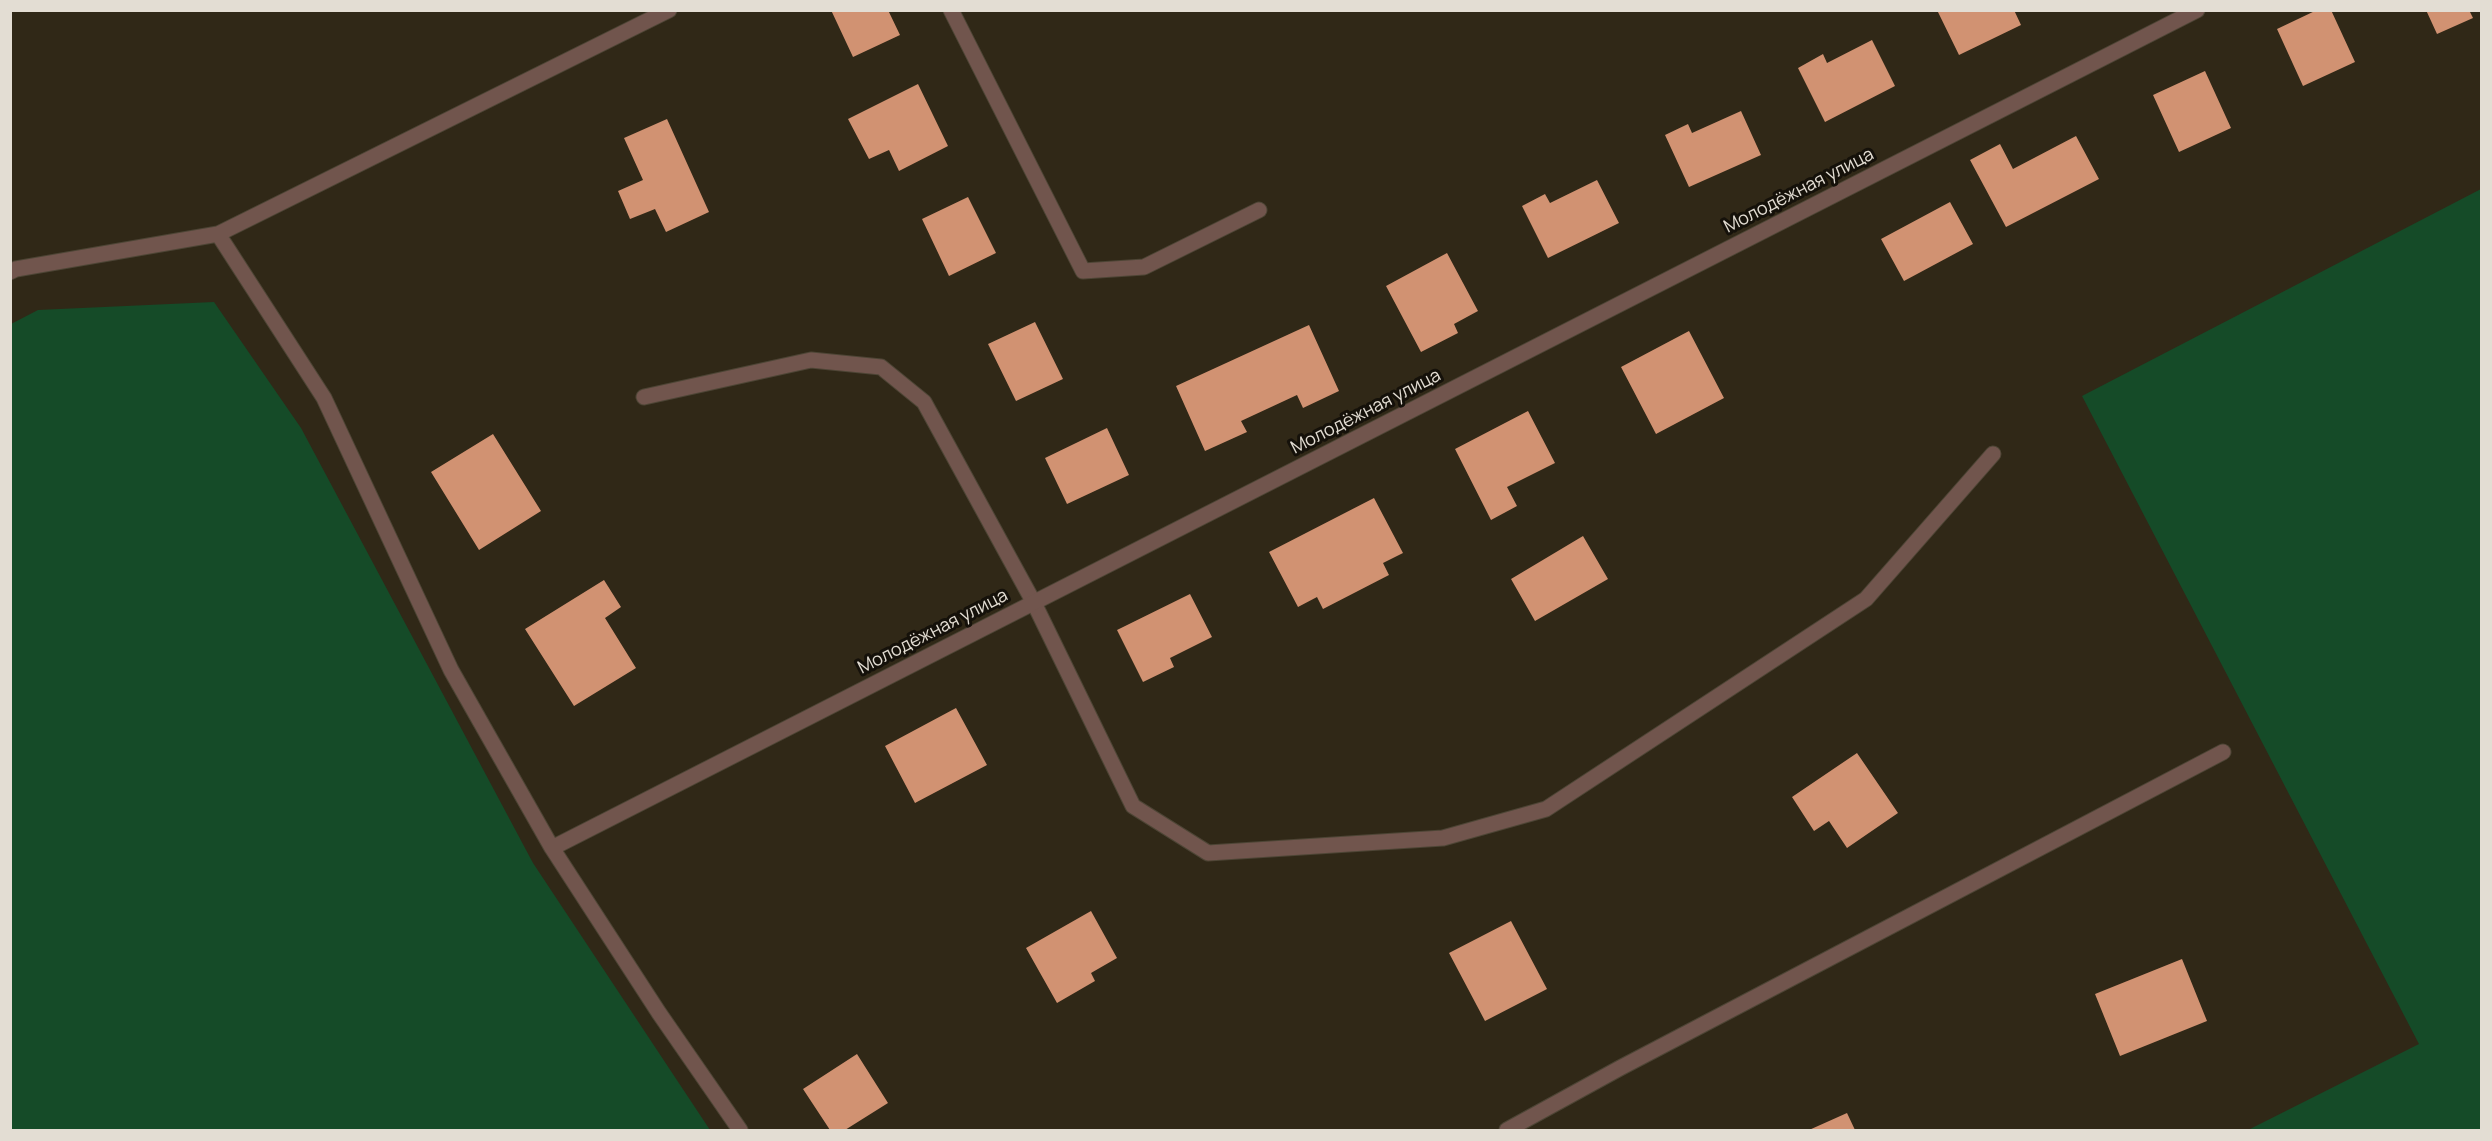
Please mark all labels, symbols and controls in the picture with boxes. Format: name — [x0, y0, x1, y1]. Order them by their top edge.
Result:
street label: Молодёжная улица — [1720, 144, 1878, 238]
street label: Молодёжная улица — [1287, 365, 1445, 459]
street label: Молодёжная улица — [854, 585, 1012, 679]

